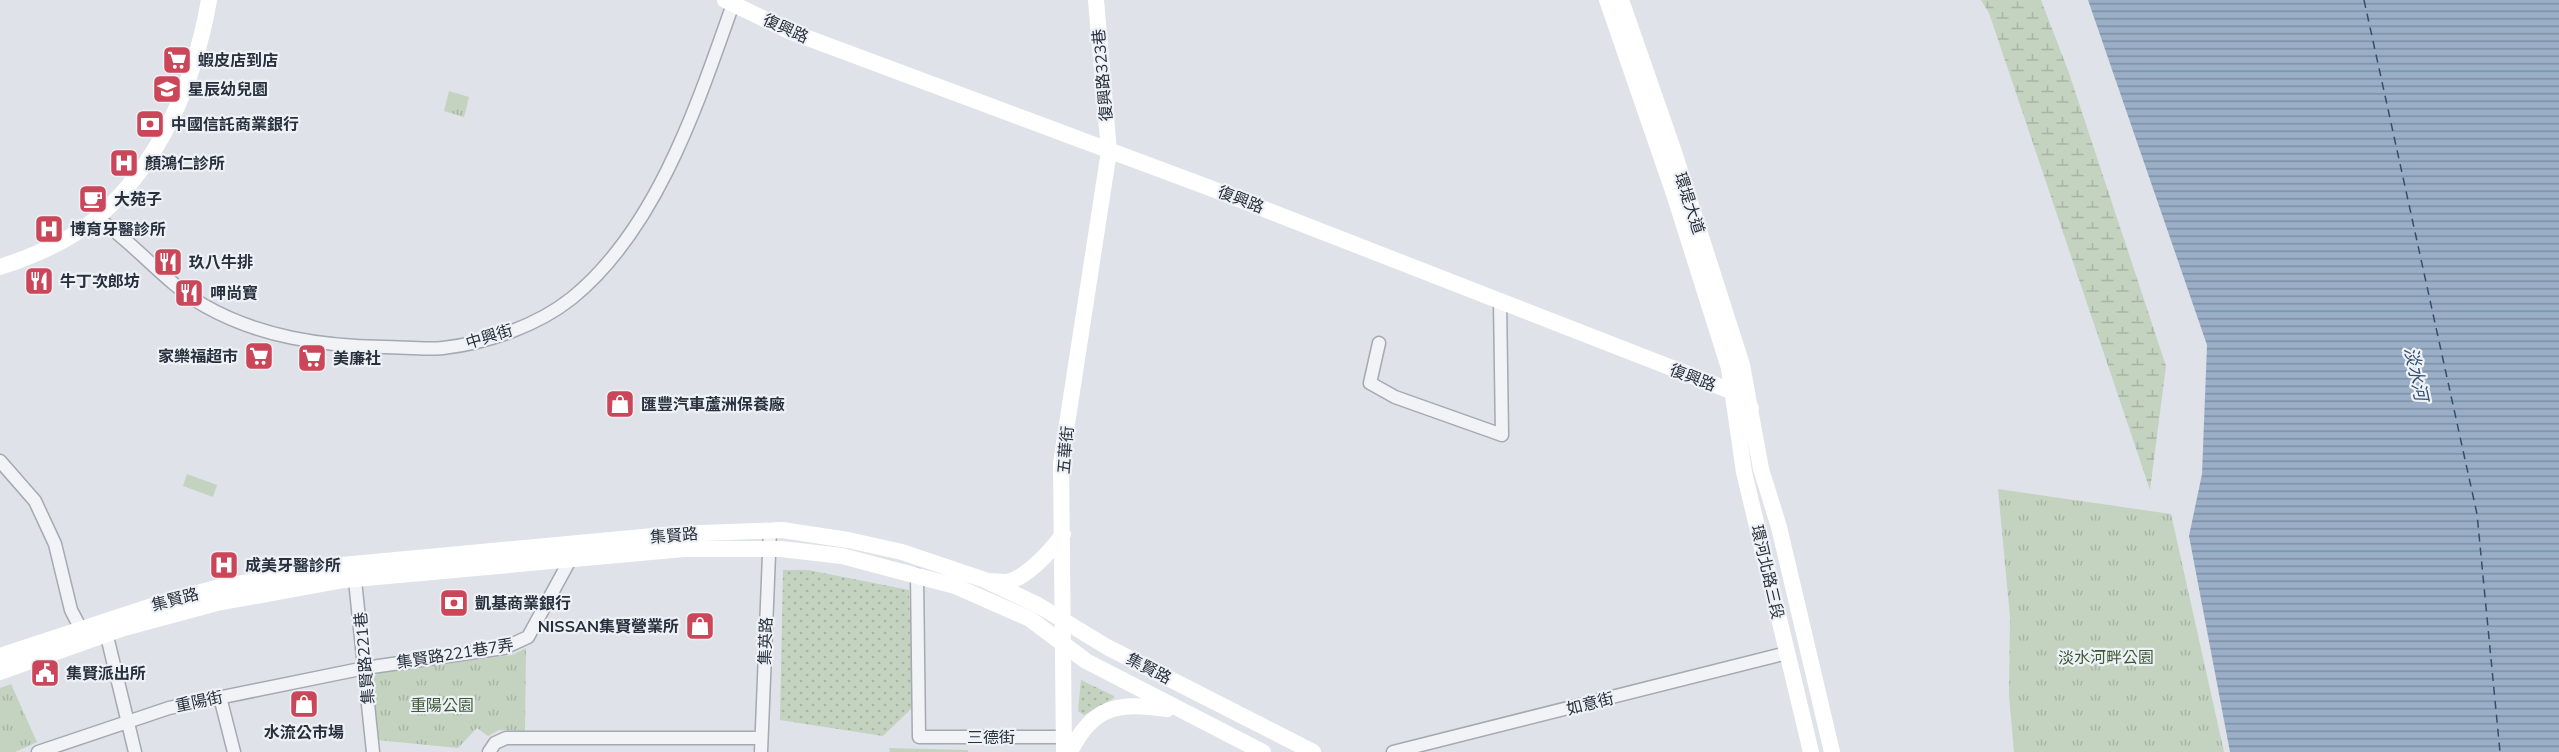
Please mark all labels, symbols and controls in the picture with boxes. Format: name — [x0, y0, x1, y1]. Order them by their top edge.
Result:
street label: 復興路 — [760, 9, 812, 47]
street label: 復興路323巷 — [1088, 28, 1116, 122]
supermarket icon: 蝦皮店到店 — [161, 44, 193, 76]
place label: 蝦皮店到店 — [198, 50, 278, 70]
school or university icon: 星辰幼兒園 — [151, 73, 183, 105]
place label: 星辰幼兒園 — [188, 79, 268, 99]
bank icon: 中國信託商業銀行 — [134, 108, 166, 140]
place label: 中國信託商業銀行 — [171, 114, 299, 134]
hospital icon: 顏鴻仁診所 — [108, 147, 140, 179]
place label: 顏鴻仁診所 — [145, 153, 225, 173]
street label: 環堤大道 — [1671, 169, 1709, 237]
street label: 復興路 — [1215, 181, 1267, 217]
cafe icon: 大苑子 — [77, 183, 109, 215]
place label: 大苑子 — [114, 189, 162, 209]
hospital icon: 博育牙醫診所 — [33, 213, 65, 245]
place label: 博育牙醫診所 — [70, 219, 166, 239]
restaurant icon: 玖八牛排 — [152, 246, 184, 278]
place label: 玖八牛排 — [189, 252, 253, 272]
restaurant icon: 牛丁次郎坊 — [23, 265, 55, 297]
place label: 牛丁次郎坊 — [60, 271, 140, 291]
restaurant icon: 呷尚寶 — [173, 277, 205, 309]
place label: 呷尚寶 — [210, 283, 258, 303]
street label: 中興街 — [463, 319, 515, 353]
supermarket icon: 家樂福超市 — [243, 340, 275, 372]
supermarket icon: 美廉社 — [296, 342, 328, 374]
water label: 淡水河 — [2400, 345, 2434, 406]
place label: 家樂福超市 — [158, 346, 238, 366]
place label: 美廉社 — [333, 348, 381, 368]
street label: 復興路 — [1667, 359, 1719, 395]
shop icon: 匯豐汽車蘆洲保養廠 — [604, 388, 636, 420]
place label: 匯豐汽車蘆洲保養廠 — [641, 394, 785, 414]
street label: 五華街 — [1053, 425, 1077, 475]
street label: 集賢路 — [649, 523, 699, 547]
street label: 環河北路三段 — [1747, 523, 1789, 621]
hospital icon: 成美牙醫診所 — [208, 549, 240, 581]
place label: 成美牙醫診所 — [245, 555, 341, 575]
street label: 集賢路 — [149, 583, 201, 615]
bank icon: 凱基商業銀行 — [438, 587, 470, 619]
place label: 凱基商業銀行 — [475, 593, 571, 613]
shop icon: NISSAN集賢營業所 — [684, 610, 716, 642]
street label: 集賢路221巷 — [350, 611, 378, 705]
place label: NISSAN集賢營業所 — [538, 616, 679, 636]
street label: 集英路 — [754, 617, 776, 665]
street label: 集賢路221巷7弄 — [395, 634, 515, 672]
park label: 淡水河畔公園 — [2058, 647, 2154, 667]
street label: 集賢路 — [1123, 648, 1175, 688]
public building icon: 集賢派出所 — [29, 657, 61, 689]
place label: 集賢派出所 — [66, 663, 146, 683]
street label: 重陽街 — [173, 686, 225, 716]
street label: 如意街 — [1564, 687, 1616, 719]
shop icon: 水流公市場 — [288, 688, 320, 720]
park label: 重陽公園 — [410, 695, 474, 715]
place label: 水流公市場 — [264, 722, 344, 742]
street label: 三德街 — [967, 727, 1015, 747]

